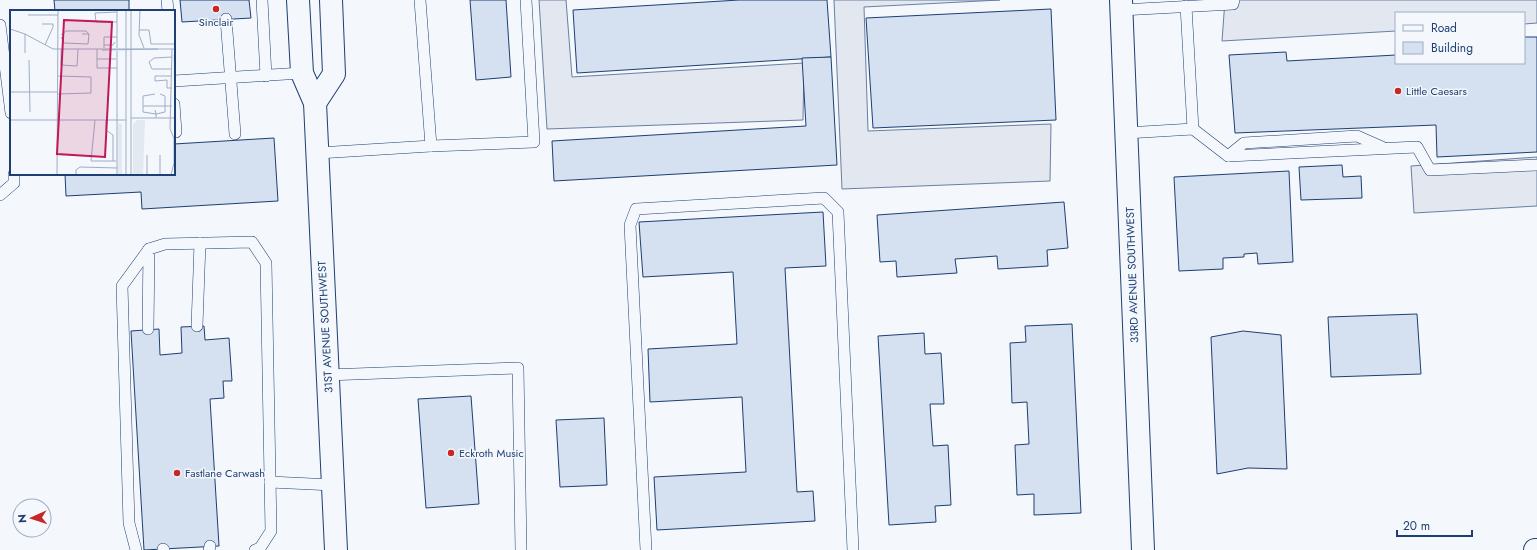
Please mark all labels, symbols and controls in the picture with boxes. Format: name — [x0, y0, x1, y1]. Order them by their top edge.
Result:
marker: Sinclair — [211, 4, 221, 14]
inset map — [10, 10, 175, 175]
legend — [1395, 12, 1525, 64]
place label: Sinclair — [199, 14, 233, 30]
text: Road — [1431, 19, 1457, 37]
text: Building — [1431, 39, 1473, 57]
place label: Little Caesars — [1406, 83, 1468, 99]
marker: Little Caesars — [1393, 86, 1403, 96]
street label: 33RD AVENUE SOUTHWEST — [1122, 207, 1142, 343]
street label: 31ST AVENUE SOUTHWEST — [314, 261, 336, 393]
place label: Eckroth Music — [459, 445, 524, 461]
marker: Eckroth Music — [446, 448, 456, 458]
place label: Fastlane Carwash — [185, 465, 265, 481]
marker: Fastlane Carwash — [172, 468, 182, 478]
north arrow — [12, 498, 52, 538]
scale bar — [1397, 512, 1472, 538]
text: N — [14, 514, 30, 523]
text: 20 m — [1403, 517, 1430, 535]

